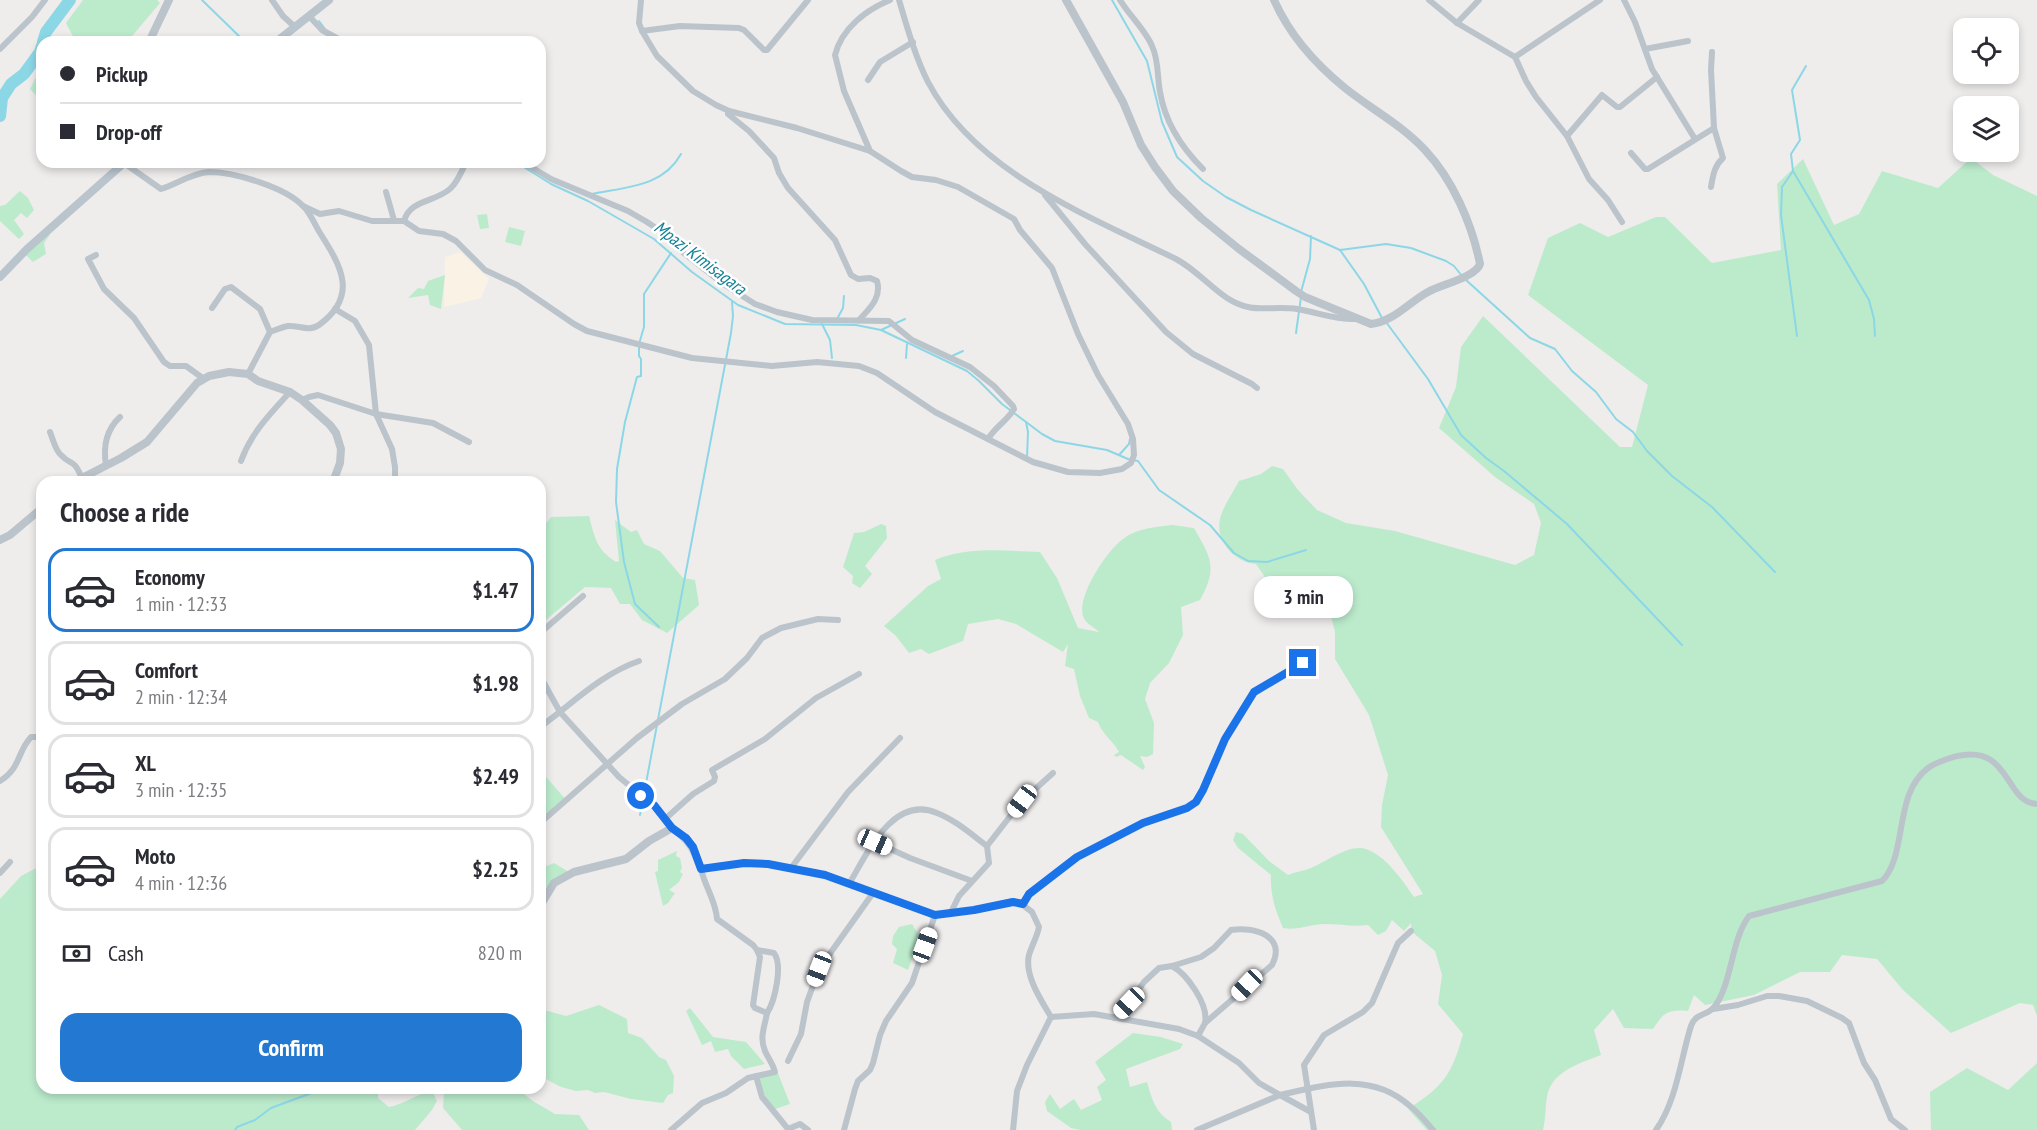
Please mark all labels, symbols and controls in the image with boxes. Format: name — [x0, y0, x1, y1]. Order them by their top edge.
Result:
map controls — [1953, 18, 2019, 162]
button: locate — [1953, 18, 2019, 84]
text: Pickup — [96, 60, 148, 88]
button: layers — [1953, 96, 2019, 162]
text: Drop-off — [96, 118, 162, 146]
water label: Mpazi Kimisagara — [650, 215, 752, 300]
text: Choose a ride — [60, 495, 189, 529]
icon: car — [63, 563, 117, 617]
text: Economy — [135, 563, 205, 591]
text: $1.47 — [472, 576, 519, 604]
callout: 3 min — [1254, 576, 1352, 618]
text: 3 min — [1283, 584, 1324, 610]
text: 1 min · 12:33 — [135, 591, 227, 617]
route end — [1289, 649, 1316, 676]
icon: car — [63, 656, 117, 710]
text: Comfort — [135, 656, 198, 684]
text: $1.98 — [472, 669, 519, 697]
text: 2 min · 12:34 — [135, 684, 227, 710]
icon: car — [63, 749, 117, 803]
text: XL — [135, 749, 156, 777]
text: $2.49 — [472, 762, 519, 790]
text: 3 min · 12:35 — [135, 777, 227, 803]
car — [1004, 781, 1040, 821]
route start — [627, 782, 654, 809]
car — [855, 826, 895, 858]
icon: car — [63, 842, 117, 896]
text: Moto — [135, 842, 176, 870]
text: $2.25 — [472, 855, 519, 883]
text: 4 min · 12:36 — [135, 870, 227, 896]
car — [910, 925, 940, 965]
icon: cash — [60, 937, 93, 970]
text: Cash — [108, 939, 144, 967]
text: 820 m — [478, 940, 522, 966]
car — [804, 949, 834, 989]
car — [1228, 966, 1266, 1004]
car — [1110, 984, 1148, 1022]
button: Confirm — [60, 1013, 522, 1082]

